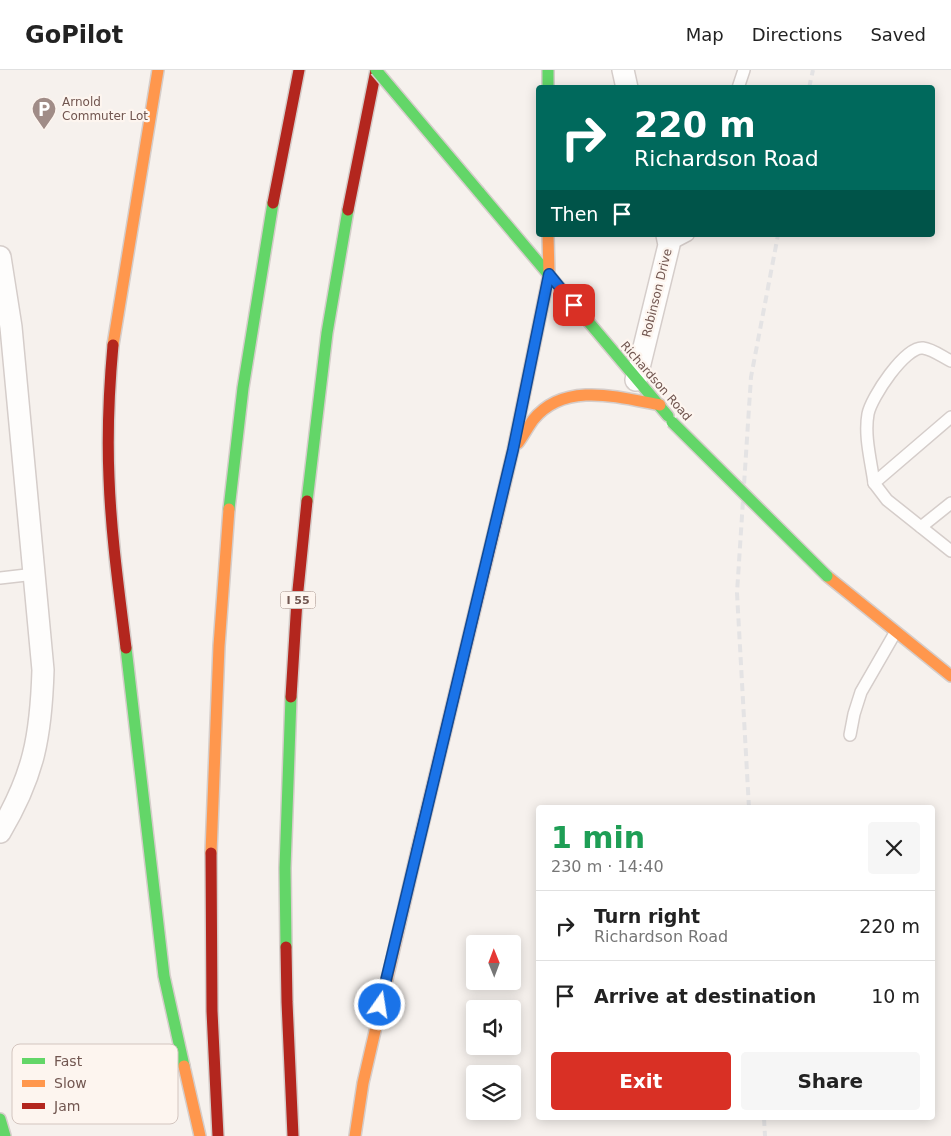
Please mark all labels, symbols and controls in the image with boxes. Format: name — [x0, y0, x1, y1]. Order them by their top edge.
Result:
text: GoPilot — [25, 21, 123, 49]
text: Map — [686, 24, 724, 45]
text: Directions — [752, 24, 842, 45]
text: Saved — [870, 24, 926, 45]
place label: Arnold Commuter Lot — [62, 95, 148, 123]
parking icon: Arnold Commuter Lot — [31, 96, 57, 130]
icon: right — [551, 105, 616, 170]
text: 220 m — [634, 105, 756, 145]
text: Richardson Road — [634, 146, 819, 171]
icon: arrive — [608, 200, 636, 228]
text: Then — [551, 203, 598, 225]
street label: Robinson Drive — [639, 247, 675, 339]
pin — [553, 284, 595, 326]
icon: arrive — [560, 291, 588, 319]
street label: Richardson Road — [618, 338, 694, 424]
road number: I 55 — [280, 592, 316, 608]
text: 1 min — [551, 820, 645, 855]
button: close — [868, 822, 920, 874]
text: 230 m · 14:40 — [551, 857, 664, 876]
text: Turn right — [594, 905, 700, 927]
icon: right — [551, 912, 579, 940]
text: 220 m — [859, 915, 920, 937]
text: Richardson Road — [594, 927, 728, 946]
north arrow — [466, 935, 521, 990]
map controls — [466, 935, 521, 1120]
position arrow — [353, 978, 405, 1030]
icon: arrive — [551, 982, 579, 1010]
text: Arrive at destination — [594, 985, 816, 1007]
text: 10 m — [871, 985, 920, 1007]
button: sound — [466, 1000, 521, 1055]
legend — [12, 1044, 178, 1124]
button: Exit — [551, 1052, 731, 1110]
button: Share — [741, 1052, 920, 1110]
text: Fast — [54, 1053, 83, 1069]
button: layers — [466, 1065, 521, 1120]
text: Slow — [54, 1075, 87, 1091]
text: Jam — [53, 1098, 80, 1114]

